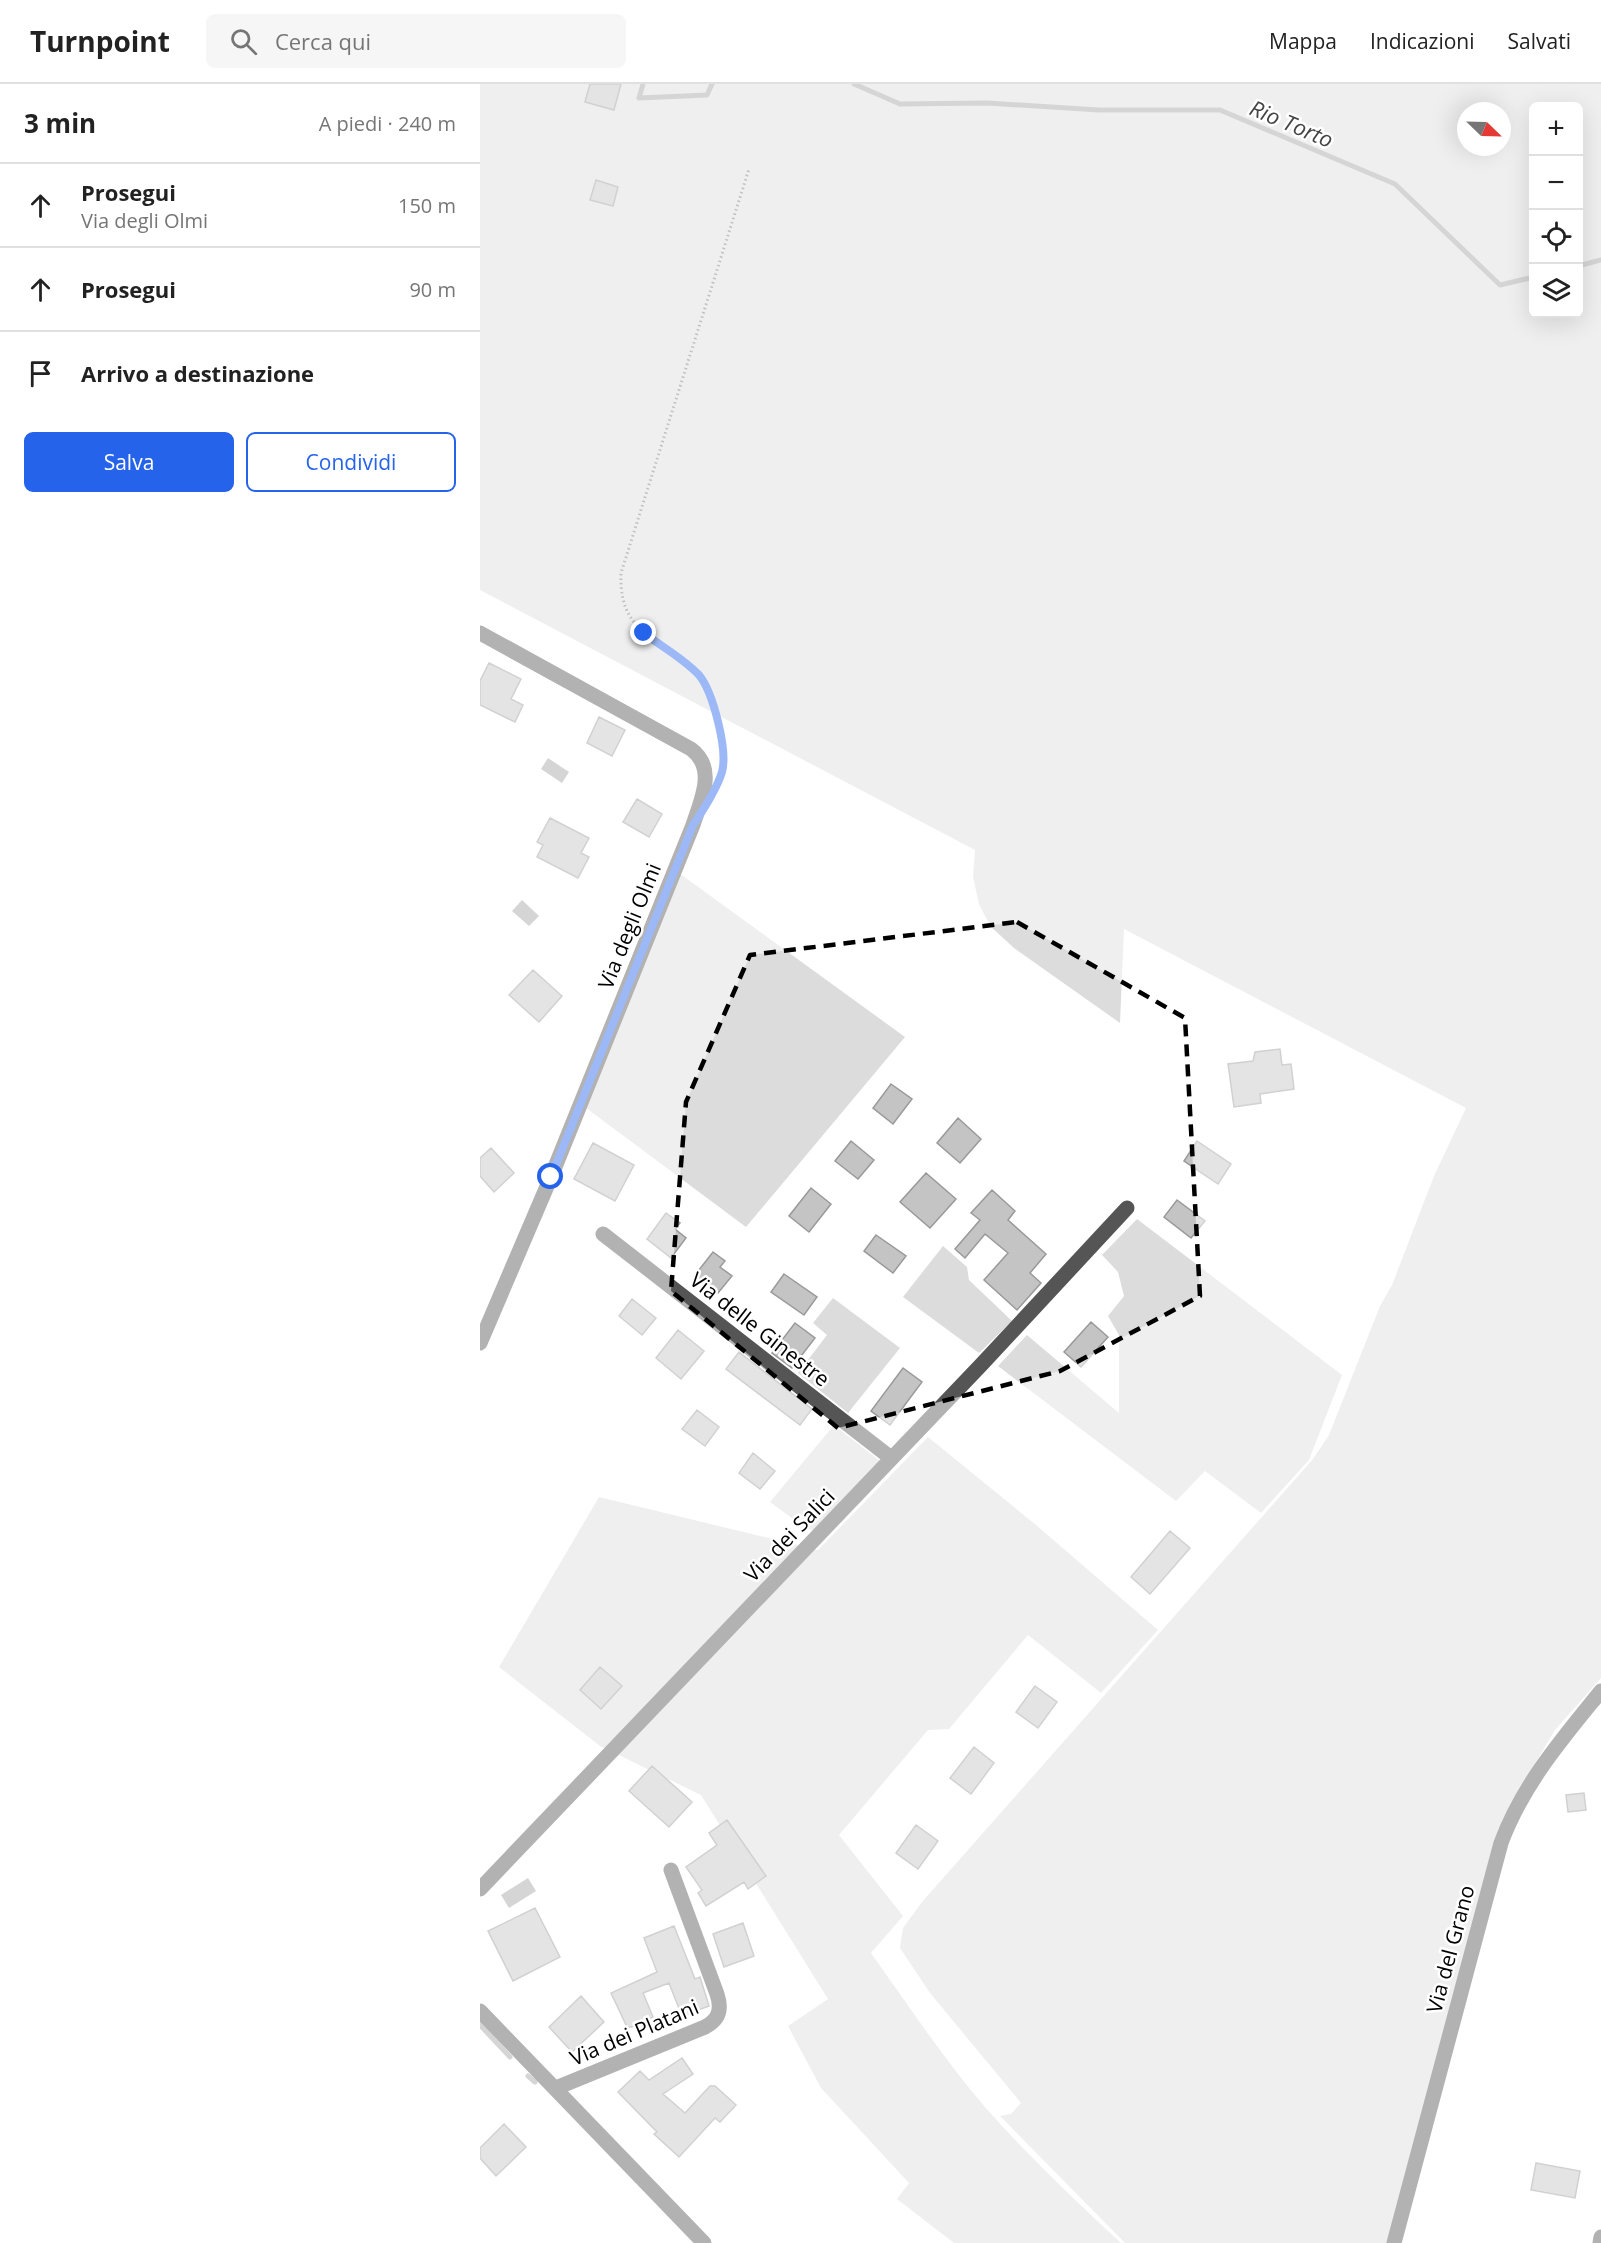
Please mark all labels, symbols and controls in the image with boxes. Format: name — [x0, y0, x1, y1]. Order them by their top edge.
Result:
search box — [206, 14, 626, 68]
text: Turnpoint — [30, 22, 170, 60]
icon: search — [227, 25, 260, 58]
text: Cerca qui — [275, 26, 371, 56]
text: Mappa — [1269, 27, 1337, 55]
text: Indicazioni — [1370, 27, 1475, 55]
text: Salvati — [1508, 27, 1571, 55]
water label: Rio Torto — [1246, 92, 1338, 154]
north arrow — [1457, 102, 1511, 156]
map controls — [1529, 102, 1583, 318]
button: + — [1529, 102, 1583, 156]
text: 3 min — [24, 105, 96, 141]
text: A piedi · 240 m — [319, 110, 456, 137]
button: − — [1529, 156, 1583, 210]
text: Prosegui — [81, 177, 176, 207]
icon: ahead — [24, 189, 57, 222]
text: 150 m — [398, 192, 456, 219]
text: Via degli Olmi — [81, 207, 208, 234]
button: locate — [1529, 210, 1583, 264]
button: layers — [1529, 264, 1583, 318]
icon: ahead — [24, 273, 57, 306]
text: Prosegui — [81, 274, 176, 304]
text: 90 m — [409, 276, 456, 303]
icon: arrive — [24, 357, 57, 390]
text: Arrivo a destinazione — [81, 358, 314, 388]
button: Salva — [24, 432, 234, 492]
button: Condividi — [246, 432, 456, 492]
route end — [630, 619, 656, 645]
street label: Via degli Olmi — [591, 859, 667, 993]
route start — [537, 1163, 563, 1189]
street label: Via delle Ginestre — [684, 1265, 836, 1393]
street label: Via dei Salici — [737, 1482, 841, 1588]
street label: Via del Grano — [1419, 1882, 1481, 2016]
street label: Via dei Platani — [565, 1992, 703, 2072]

